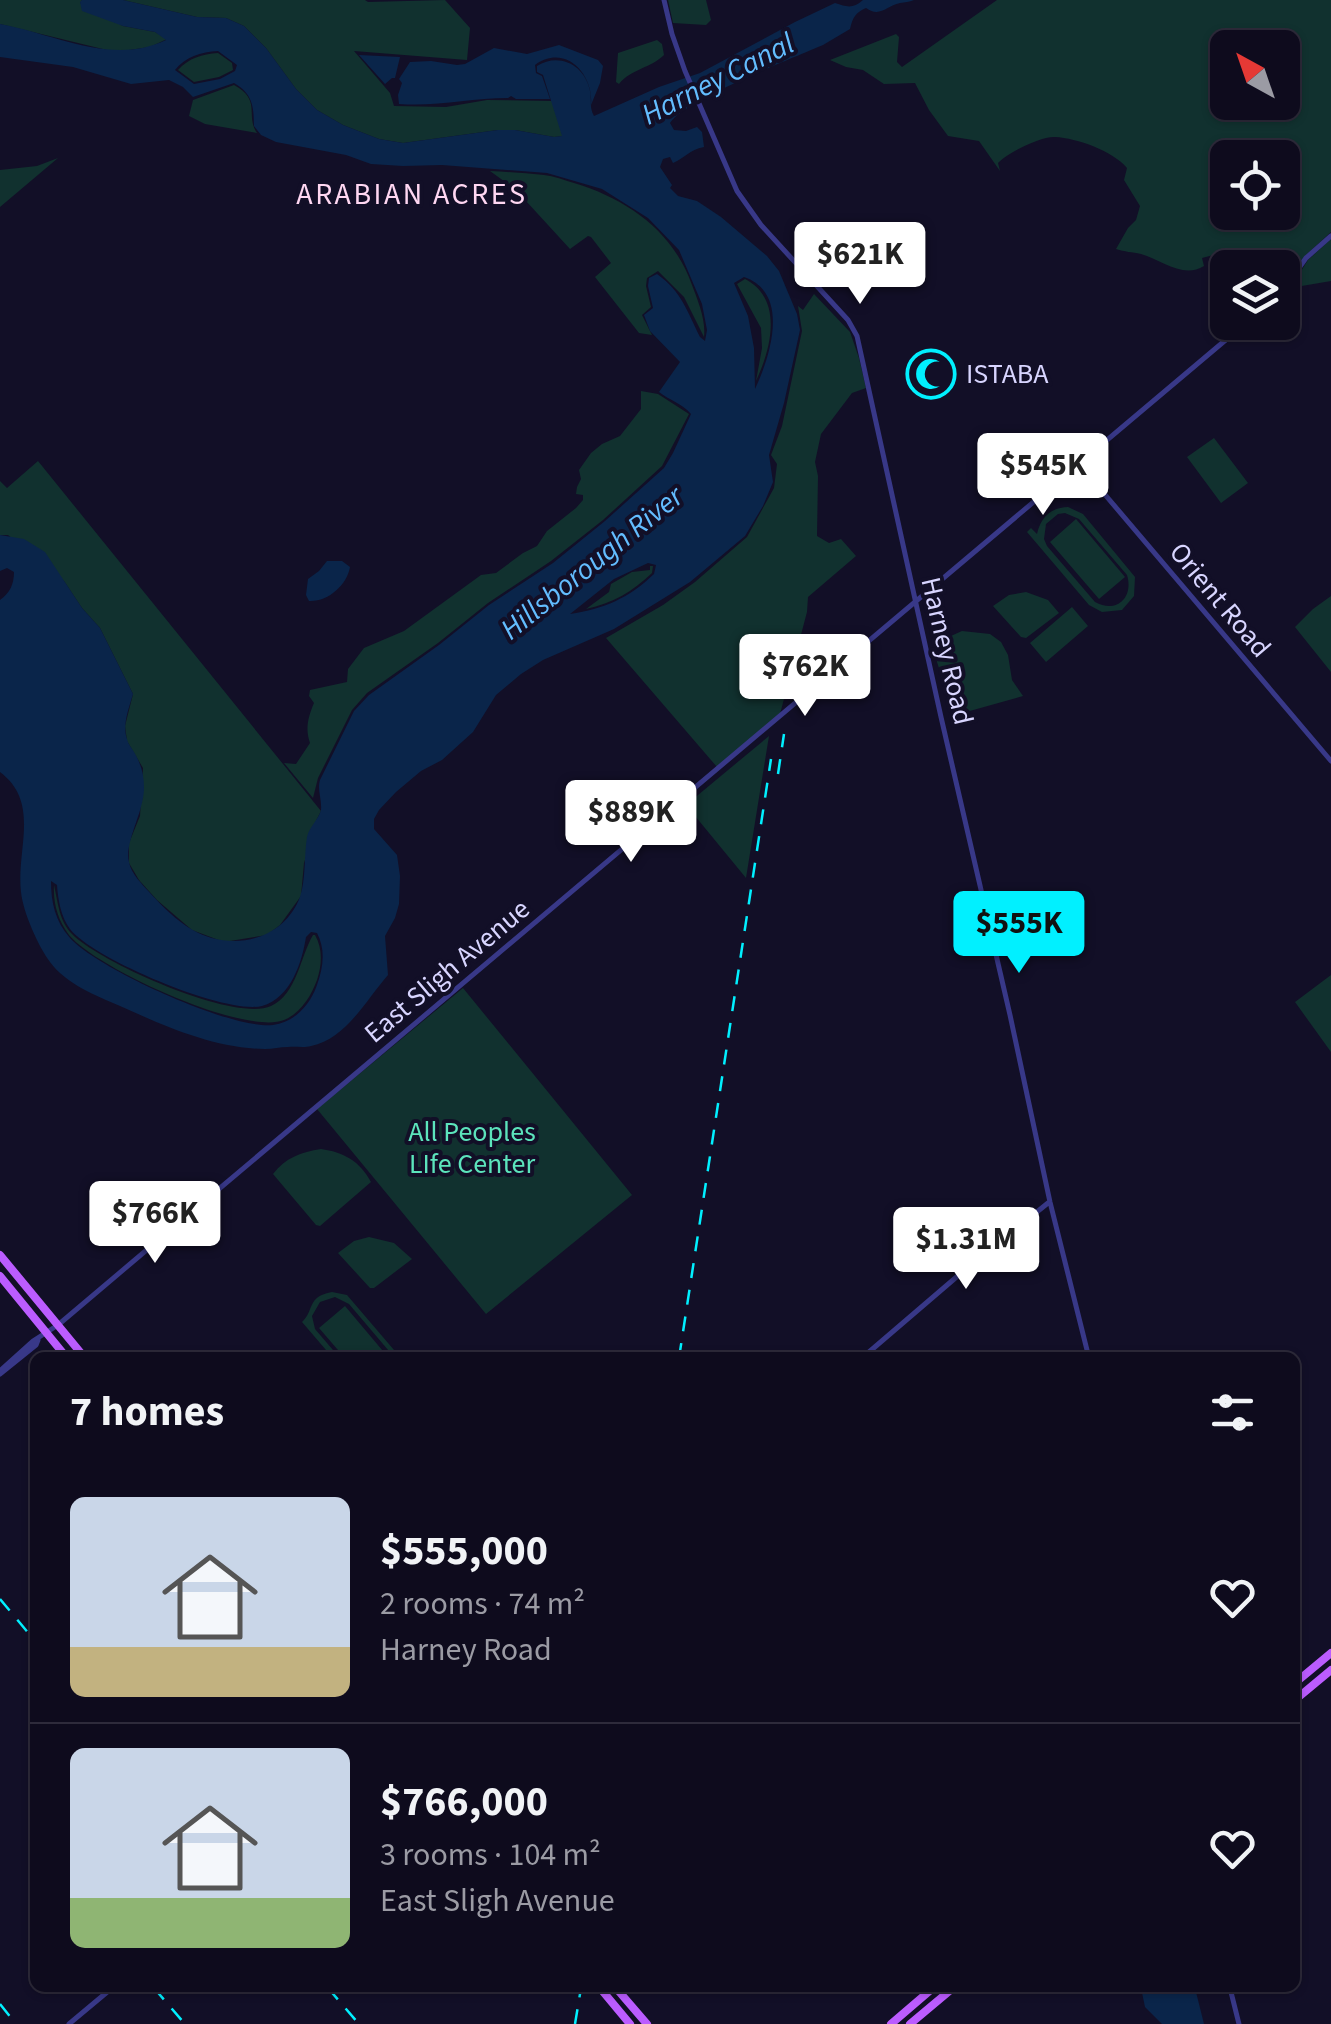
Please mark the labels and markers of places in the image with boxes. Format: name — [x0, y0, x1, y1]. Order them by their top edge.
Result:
pin: $621K — [790, 222, 930, 307]
mosque icon: ISTABA — [905, 348, 957, 400]
place label: ISTABA — [966, 354, 1049, 394]
pin: $545K — [973, 433, 1113, 518]
pin: $762K — [735, 634, 875, 719]
pin: $889K — [561, 780, 701, 865]
pin: $555K — [949, 891, 1089, 976]
pin: $766K — [85, 1181, 225, 1266]
pin: $1.31M — [885, 1207, 1047, 1292]

